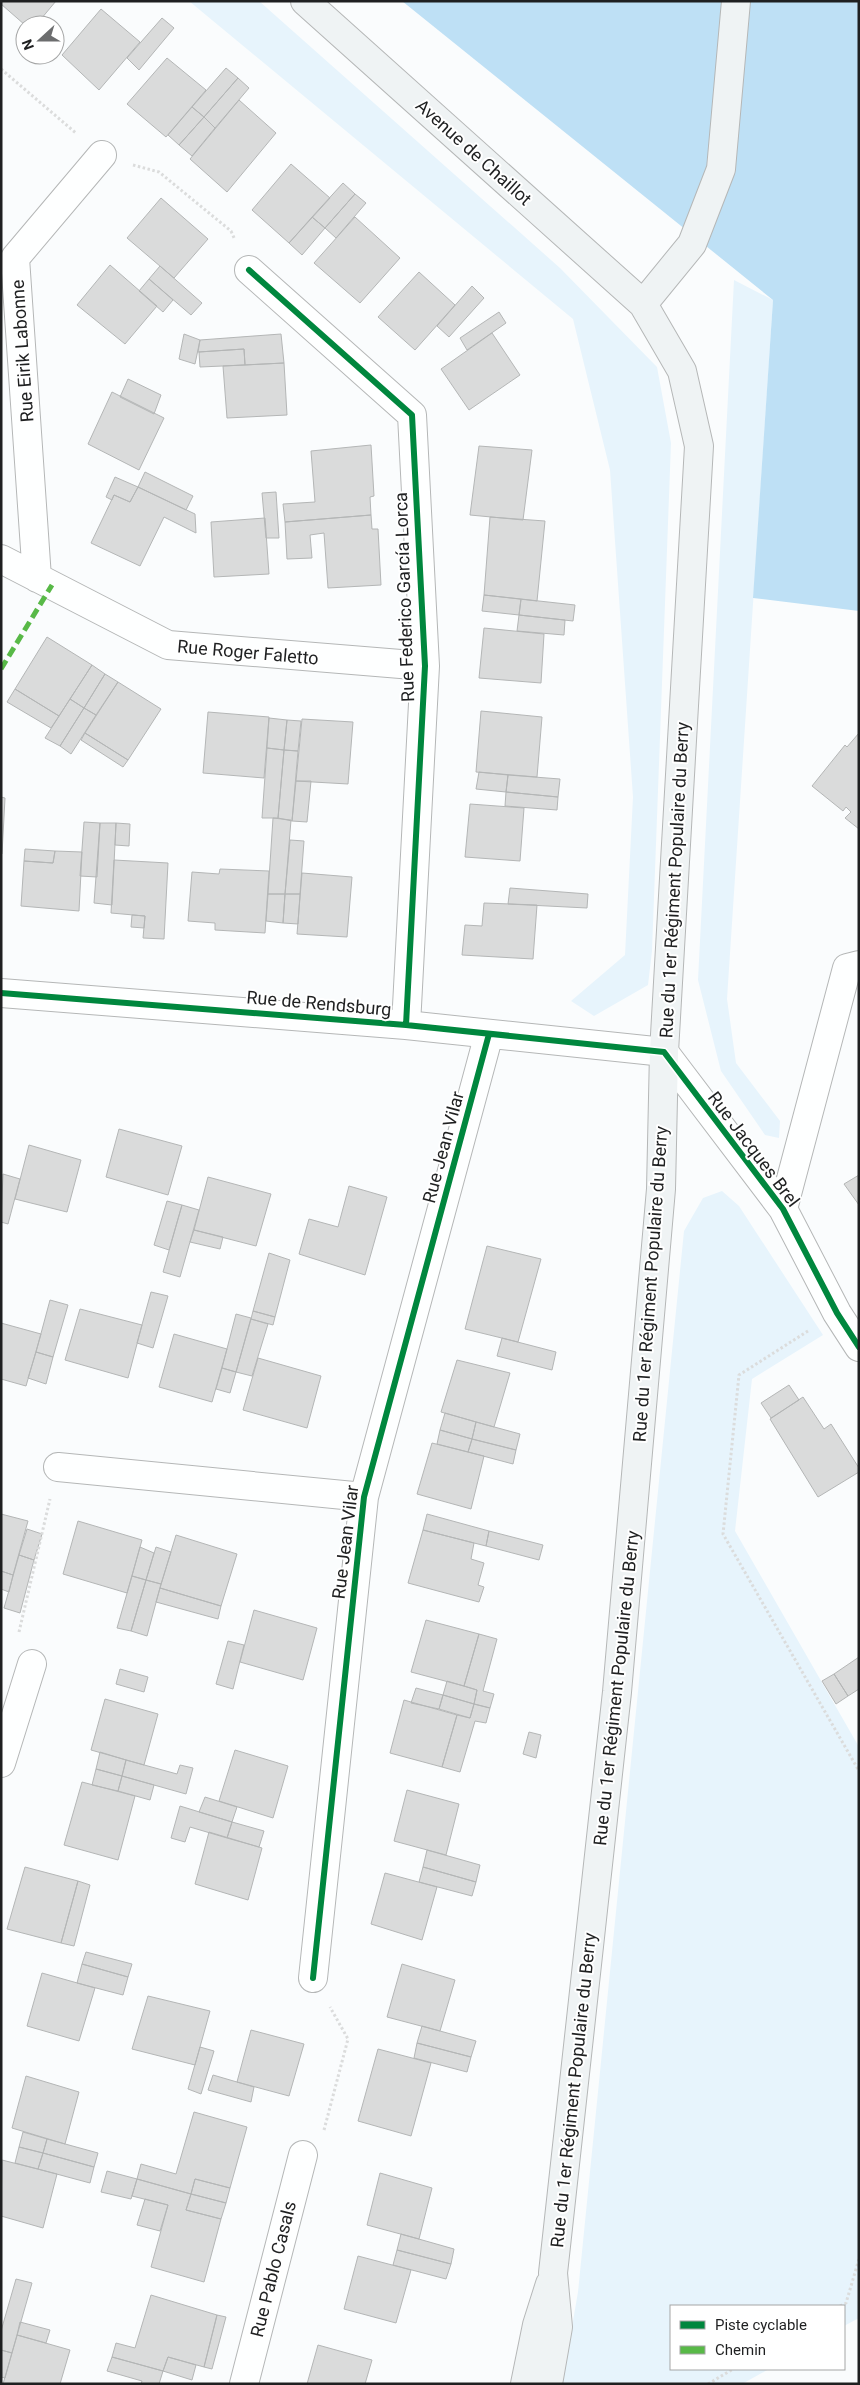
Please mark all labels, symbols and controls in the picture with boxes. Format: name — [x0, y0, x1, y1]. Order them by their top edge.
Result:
north arrow — [15, 15, 65, 65]
text: N — [19, 37, 37, 52]
street label: Avenue de Chaillot — [412, 95, 536, 209]
street label: Rue Eirik Labonne — [7, 279, 37, 423]
street label: Rue Federico García Lorca — [390, 492, 418, 702]
street label: Rue Roger Faletto — [176, 635, 320, 669]
street label: Rue du 1er Régiment Populaire du Berry — [655, 721, 693, 1039]
street label: Rue de Rendsburg — [246, 986, 392, 1020]
street label: Rue Jacques Brel — [704, 1087, 804, 1211]
street label: Rue Jean Vilar — [418, 1089, 468, 1205]
street label: Rue du 1er Régiment Populaire du Berry — [628, 1125, 672, 1443]
street label: Rue Jean Vilar — [328, 1484, 362, 1600]
street label: Rue du 1er Régiment Populaire du Berry — [589, 1529, 643, 1847]
street label: Rue du 1er Régiment Populaire du Berry — [546, 1931, 600, 2249]
street label: Rue Pablo Casals — [246, 2199, 300, 2339]
legend — [670, 2305, 845, 2370]
text: Piste cyclable — [715, 2316, 807, 2334]
text: Chemin — [715, 2341, 766, 2359]

